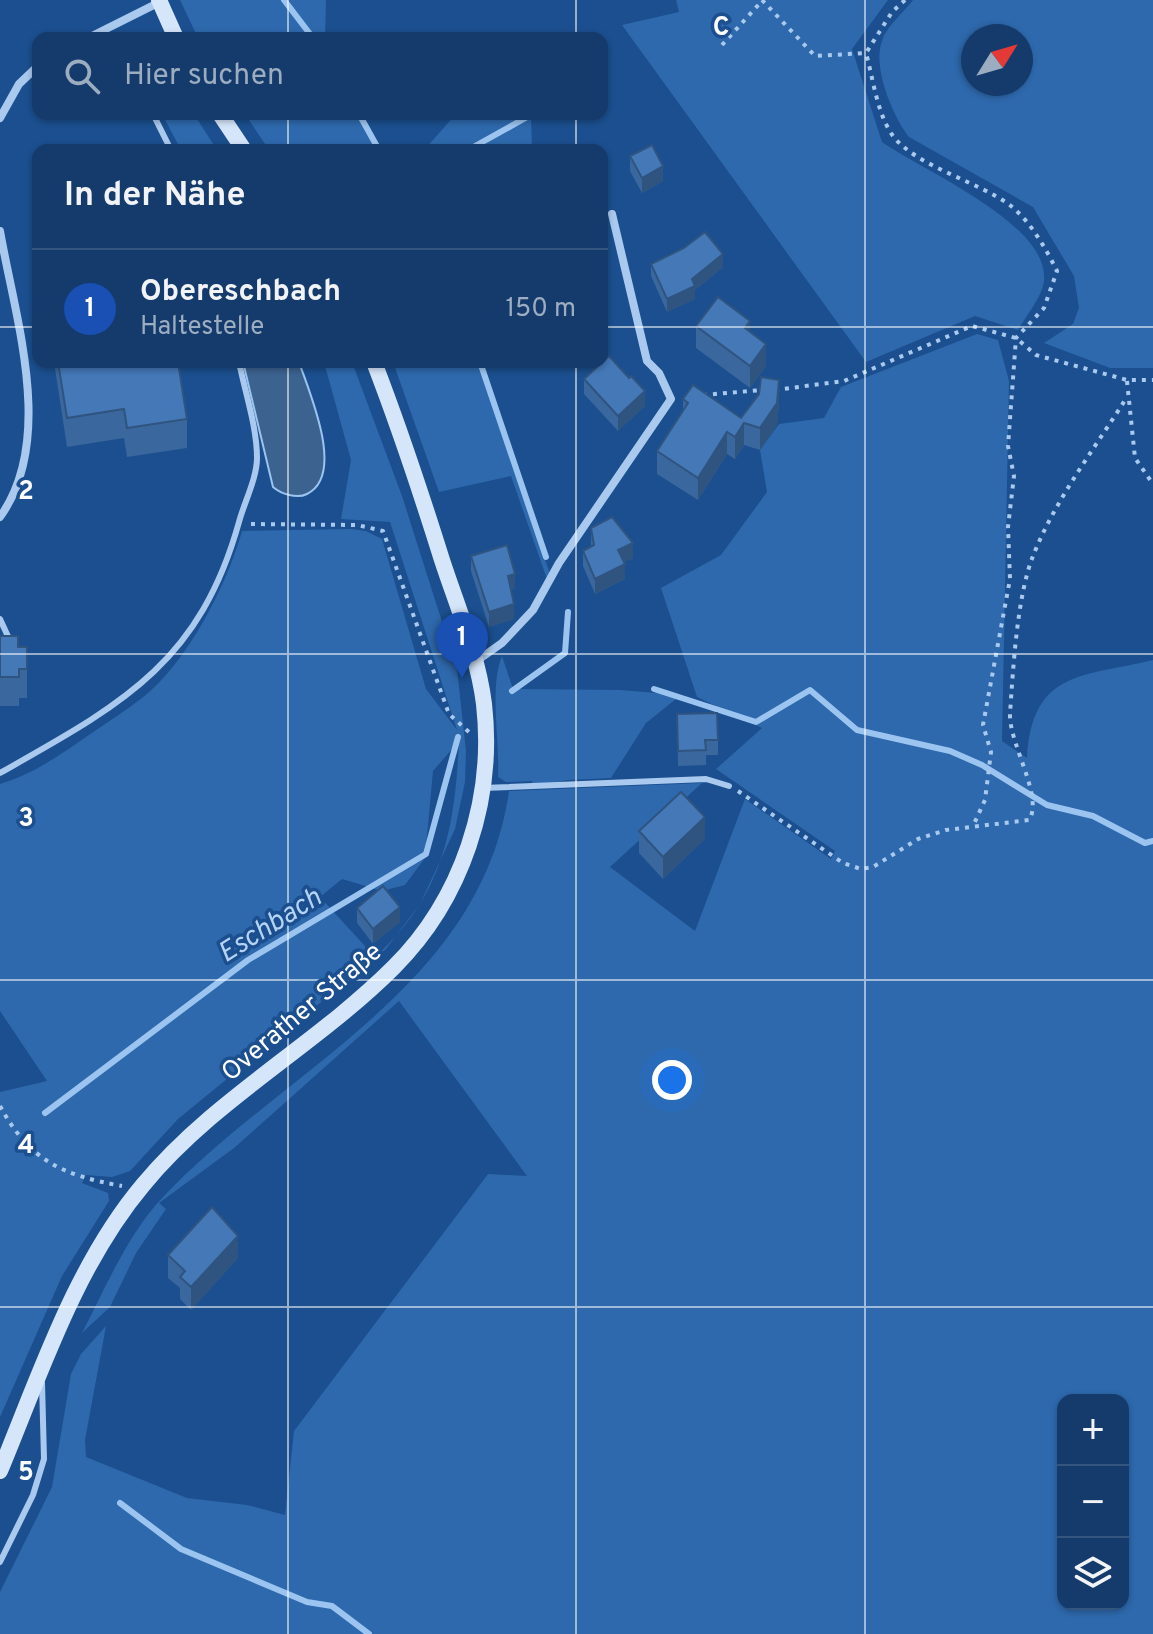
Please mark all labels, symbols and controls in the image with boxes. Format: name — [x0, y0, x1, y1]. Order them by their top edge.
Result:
text: C — [713, 12, 729, 45]
north arrow — [961, 24, 1033, 96]
search box — [32, 32, 608, 120]
icon: search — [60, 54, 104, 98]
text: Hier suchen — [124, 58, 284, 95]
text: In der Nähe — [64, 175, 246, 218]
text: Obereschbach — [140, 274, 341, 311]
text: 1 — [85, 293, 95, 326]
text: 150 m — [505, 293, 576, 326]
text: Haltestelle — [140, 311, 264, 344]
text: 2 — [18, 476, 34, 509]
pin: 1 — [436, 612, 488, 678]
text: 3 — [18, 803, 34, 836]
water label: Eschbach — [212, 881, 329, 972]
street label: Overather Straße — [216, 936, 390, 1090]
your location — [652, 1060, 692, 1100]
text: 4 — [18, 1130, 34, 1163]
map controls — [1057, 1394, 1129, 1610]
button: + — [1057, 1394, 1129, 1466]
text: 5 — [18, 1457, 34, 1490]
button: − — [1057, 1466, 1129, 1538]
button: layers — [1057, 1538, 1129, 1610]

